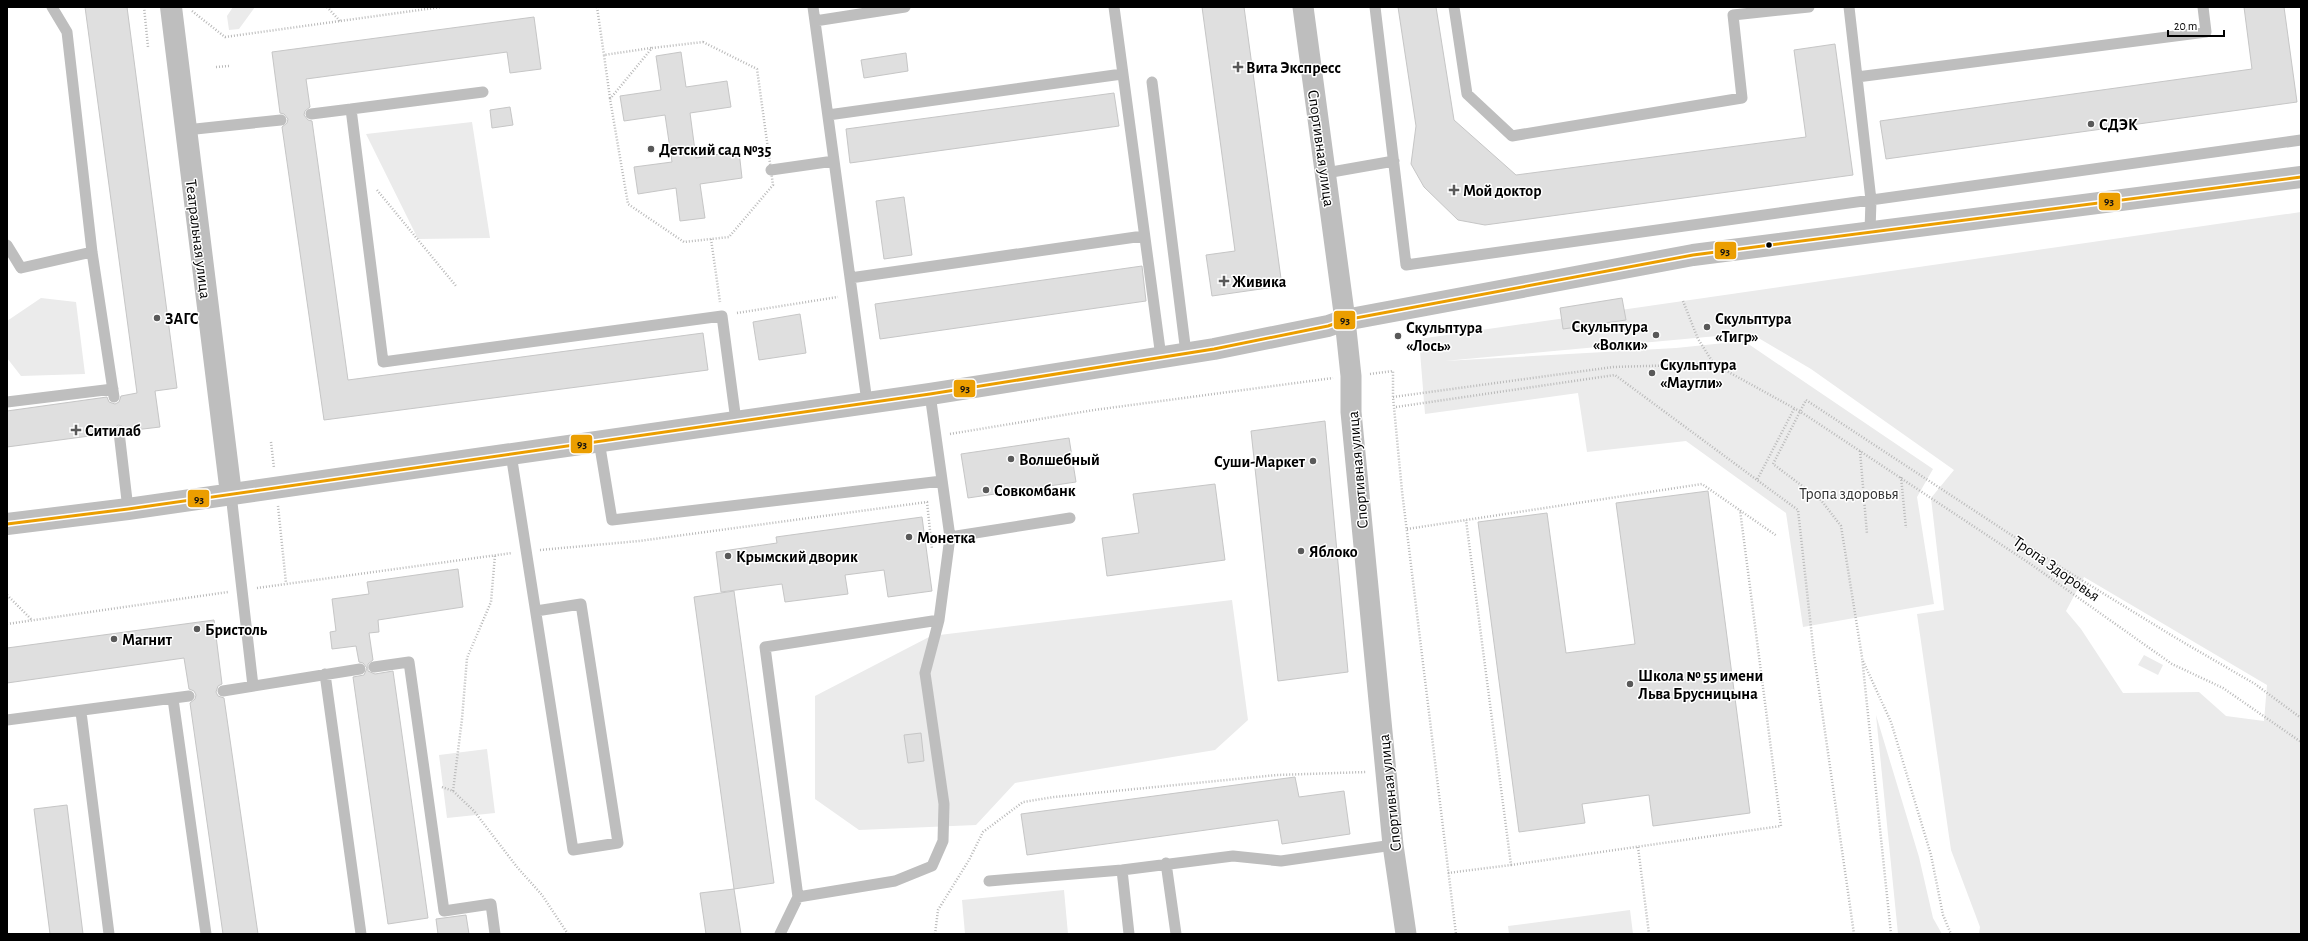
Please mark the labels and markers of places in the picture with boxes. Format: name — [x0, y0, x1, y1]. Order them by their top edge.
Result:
place label: Вита Экспресс — [1246, 60, 1341, 76]
marker: Вита Экспресс — [1233, 62, 1243, 72]
place label: СДЭК — [2099, 117, 2138, 133]
marker: СДЭК — [2086, 119, 2096, 129]
place label: Детский сад №35 — [659, 142, 771, 158]
marker: Детский сад №35 — [646, 144, 656, 154]
place label: Мой доктор — [1463, 183, 1542, 199]
marker: Мой доктор — [1448, 184, 1460, 196]
unlabelled marker — [1764, 240, 1774, 250]
place label: Живика — [1232, 274, 1287, 290]
marker: Живика — [1219, 276, 1229, 286]
place label: ЗАГС — [165, 311, 199, 327]
place label: Скульптура «Тигр» — [1715, 311, 1792, 345]
marker: ЗАГС — [152, 313, 162, 323]
place label: Скульптура «Волки» — [1571, 319, 1648, 353]
place label: Скульптура «Лось» — [1406, 320, 1483, 354]
marker: Скульптура «Тигр» — [1702, 322, 1712, 332]
marker: Скульптура «Волки» — [1651, 330, 1661, 340]
marker: Скульптура «Лось» — [1393, 331, 1403, 341]
place label: Скульптура «Маугли» — [1660, 357, 1737, 392]
marker: Скульптура «Маугли» — [1647, 368, 1657, 378]
place label: Ситилаб — [85, 423, 141, 439]
marker: Ситилаб — [70, 424, 82, 436]
place label: Волшебный — [1019, 452, 1100, 468]
marker: Волшебный — [1006, 454, 1016, 464]
place label: Суши-Маркет — [1214, 454, 1306, 471]
marker: Суши-Маркет — [1308, 456, 1318, 466]
place label: Совкомбанк — [994, 483, 1076, 499]
marker: Совкомбанк — [981, 485, 991, 495]
place label: Монетка — [917, 530, 976, 546]
marker: Монетка — [904, 532, 914, 542]
place label: Яблоко — [1309, 544, 1358, 560]
marker: Яблоко — [1296, 546, 1306, 556]
place label: Крымский дворик — [736, 549, 858, 565]
marker: Крымский дворик — [723, 551, 733, 561]
place label: Бристоль — [205, 622, 268, 638]
marker: Бристоль — [192, 624, 202, 634]
place label: Магнит — [122, 632, 173, 648]
marker: Магнит — [109, 634, 119, 644]
place label: Школа № 55 имени Льва Брусницына — [1638, 668, 1763, 703]
marker: Школа № 55 имени Льва Брусницына — [1625, 679, 1635, 689]

